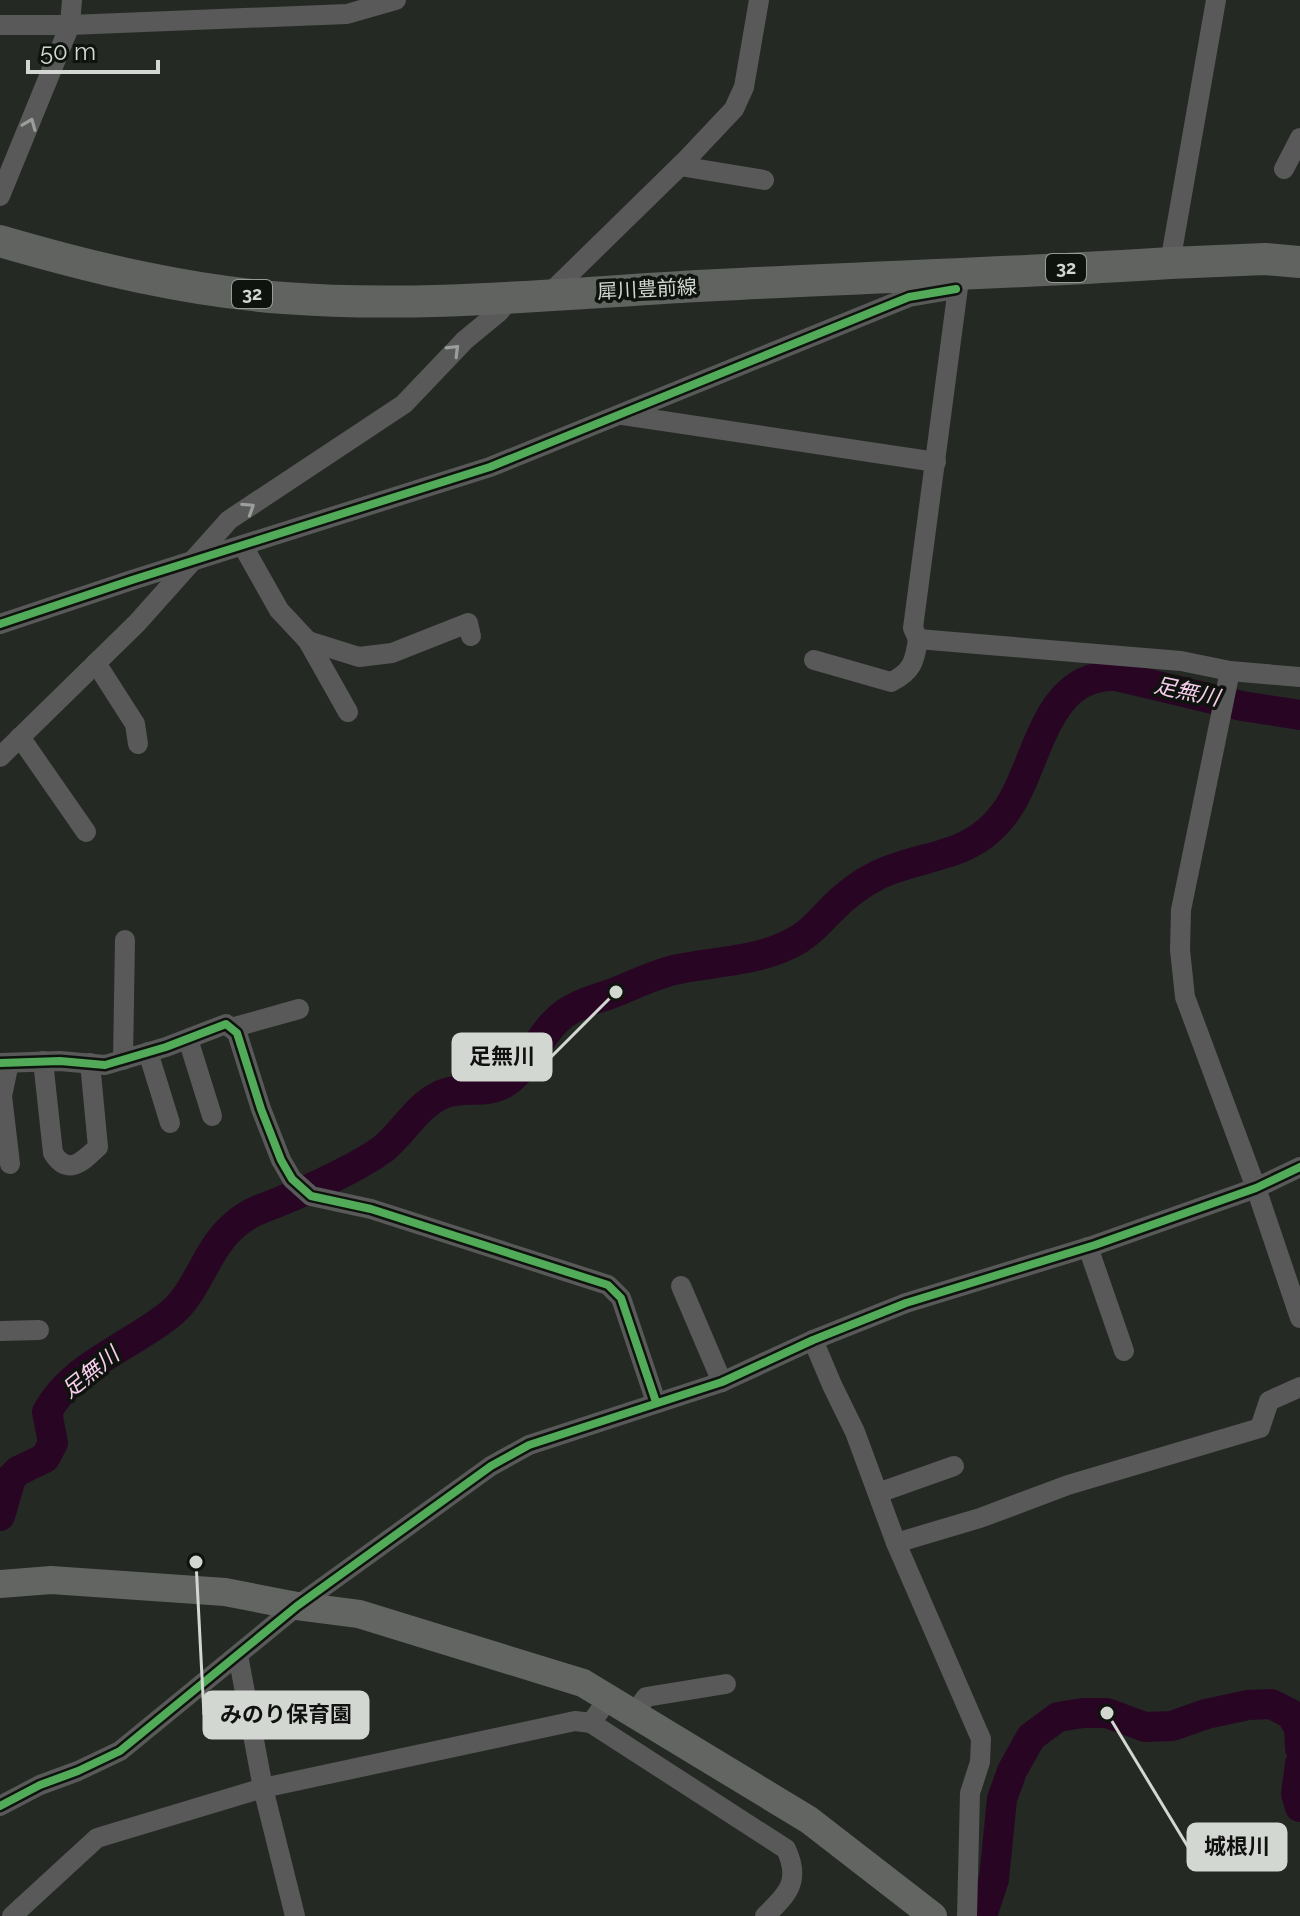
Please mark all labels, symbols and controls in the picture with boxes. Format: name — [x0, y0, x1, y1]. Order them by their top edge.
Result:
scale bar — [28, 24, 158, 74]
text: 50 m — [40, 37, 96, 66]
one-way arrow — [20, 118, 36, 132]
road number: 32 — [1046, 254, 1086, 282]
street label: 犀川豊前線 — [596, 274, 698, 304]
road number: 32 — [232, 280, 272, 308]
one-way arrow — [445, 345, 459, 360]
one-way arrow — [240, 502, 255, 517]
water label: 足無川 — [1152, 671, 1224, 711]
callout: 足無川 — [453, 1034, 551, 1080]
text: 足無川 — [469, 1043, 535, 1069]
water label: 足無川 — [56, 1340, 125, 1403]
callout: みのり保育園 — [204, 1692, 368, 1738]
text: みのり保育園 — [220, 1701, 352, 1727]
callout: 城根川 — [1188, 1824, 1286, 1870]
text: 城根川 — [1204, 1833, 1270, 1859]

